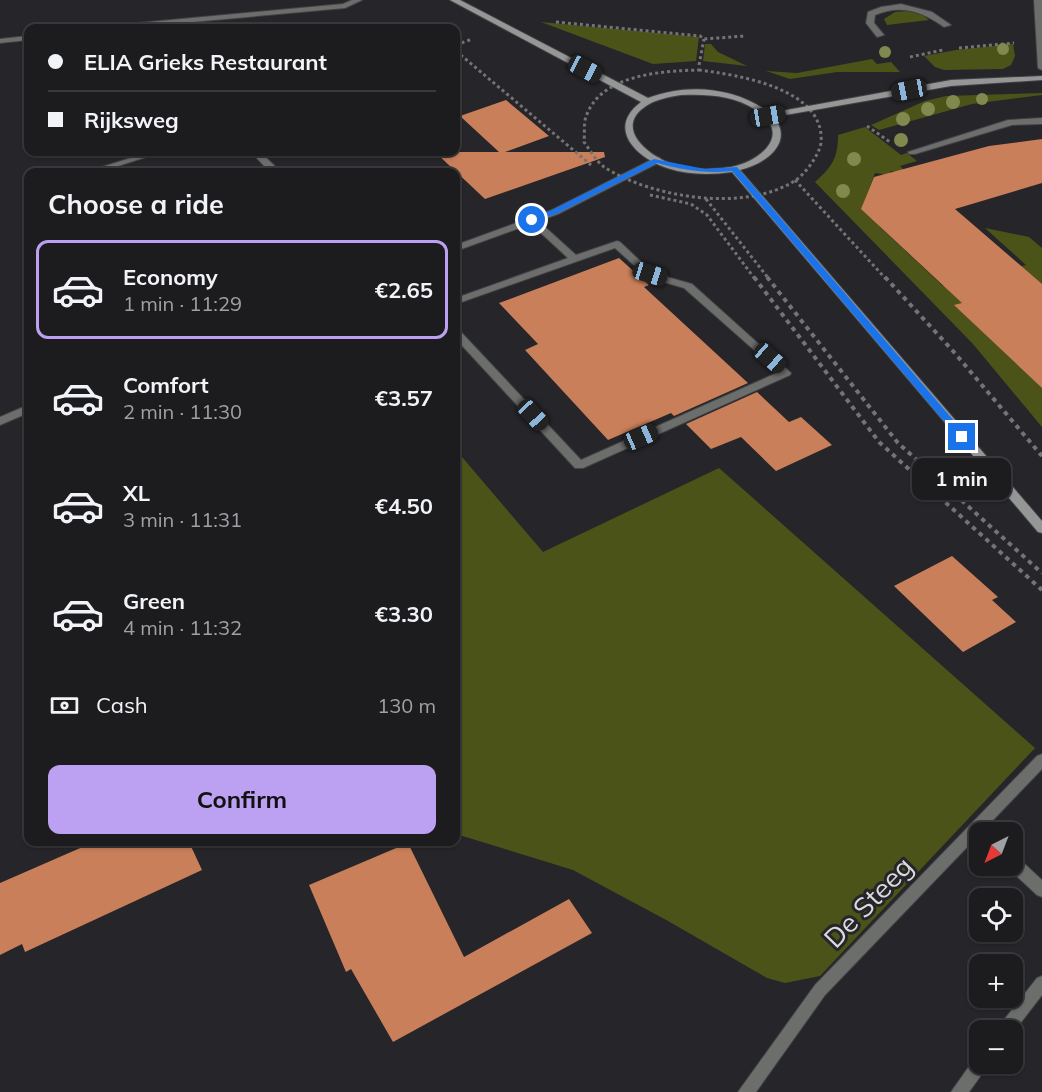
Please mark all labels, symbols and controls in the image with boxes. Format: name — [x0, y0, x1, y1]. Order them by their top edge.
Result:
text: ELIA Grieks Restaurant — [84, 48, 327, 76]
car — [565, 53, 605, 85]
car — [890, 78, 928, 102]
car — [749, 104, 787, 128]
text: Rijksweg — [84, 106, 179, 134]
text: Choose a ride — [48, 187, 224, 221]
route start — [518, 206, 545, 233]
car — [630, 260, 670, 288]
icon: car — [51, 263, 105, 317]
text: Economy — [123, 263, 218, 291]
text: €2.65 — [375, 276, 433, 304]
text: 1 min · 11:29 — [123, 291, 242, 316]
car — [751, 339, 789, 377]
icon: car — [51, 371, 105, 425]
text: Comfort — [123, 371, 209, 399]
text: €3.57 — [375, 384, 433, 412]
car — [514, 396, 552, 434]
text: 2 min · 11:30 — [123, 399, 242, 424]
car — [621, 421, 661, 453]
route end — [948, 423, 975, 450]
callout: 1 min — [912, 458, 1012, 500]
text: 1 min — [935, 466, 988, 491]
icon: car — [51, 479, 105, 533]
text: XL — [123, 479, 150, 507]
text: €4.50 — [375, 492, 433, 520]
text: 3 min · 11:31 — [123, 507, 242, 532]
icon: car — [51, 587, 105, 641]
text: Green — [123, 587, 185, 615]
text: €3.30 — [375, 600, 433, 628]
text: 4 min · 11:32 — [123, 615, 242, 640]
icon: cash — [48, 689, 81, 722]
text: Cash — [96, 691, 148, 719]
text: 130 m — [377, 693, 436, 718]
button: Confirm — [48, 765, 436, 834]
north arrow — [969, 822, 1023, 876]
map controls — [969, 822, 1023, 1074]
street label: De Steeg — [816, 849, 920, 955]
button: locate — [969, 888, 1023, 942]
button: + — [969, 954, 1023, 1008]
button: − — [969, 1020, 1023, 1074]

